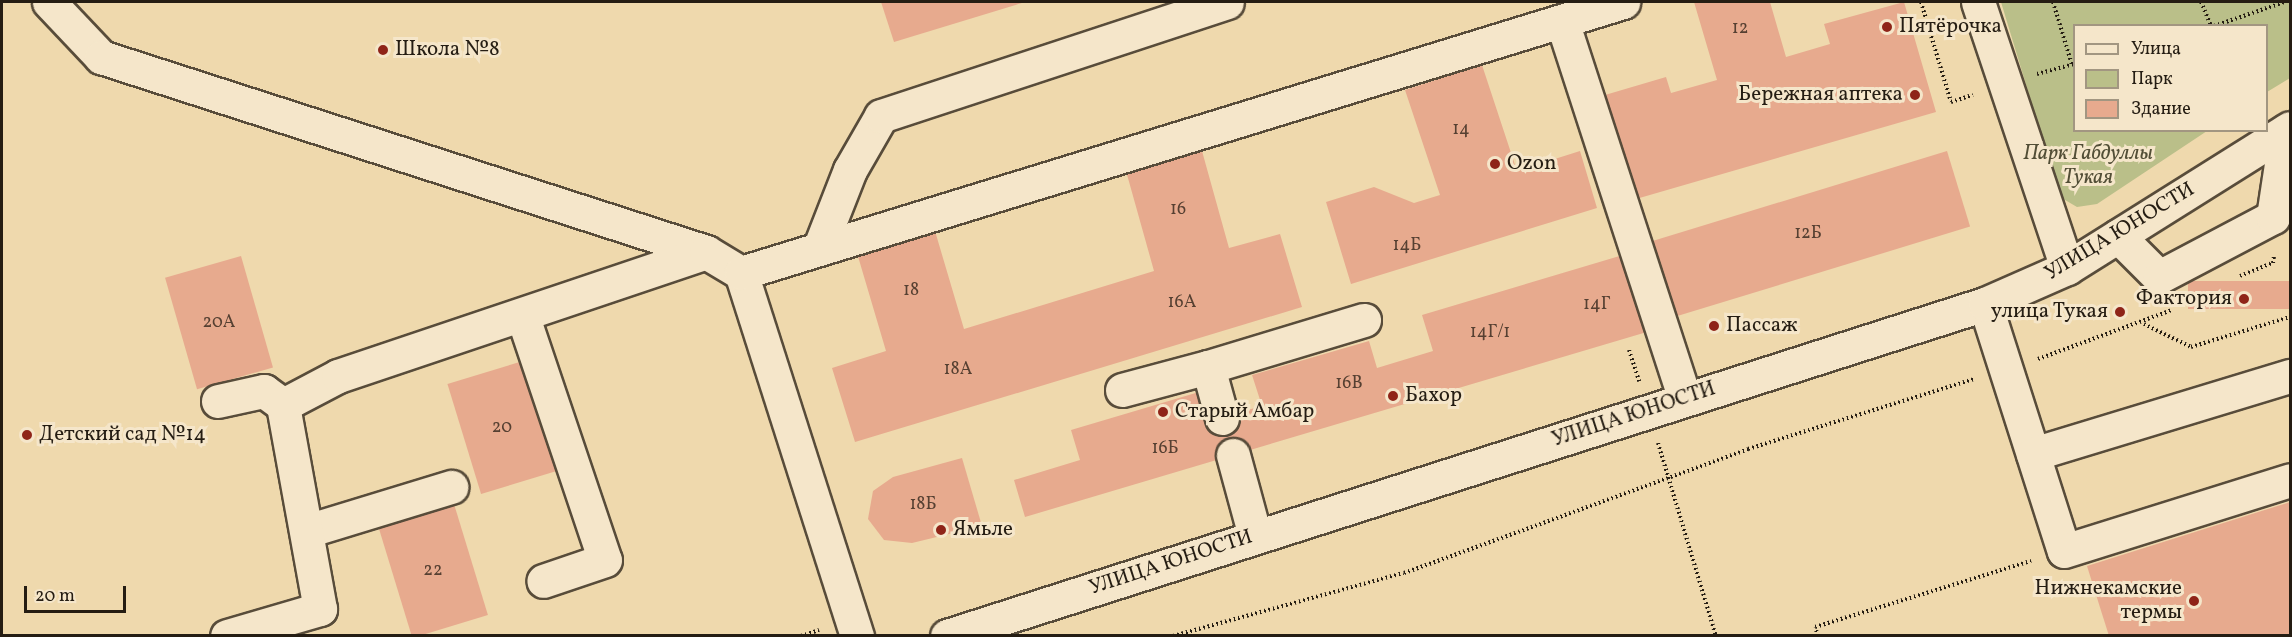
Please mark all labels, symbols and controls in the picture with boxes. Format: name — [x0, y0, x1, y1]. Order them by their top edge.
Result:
place label: Пятёрочка — [1899, 14, 2002, 40]
house number: 12 — [1732, 18, 1748, 40]
marker: Пятёрочка — [1880, 20, 1894, 34]
legend — [2073, 24, 2268, 132]
place label: Школа №8 — [395, 37, 500, 63]
text: Улица — [2131, 37, 2181, 62]
marker: Школа №8 — [376, 43, 390, 57]
text: Парк — [2131, 67, 2173, 92]
place label: Бережная аптека — [1738, 82, 1903, 108]
marker: Бережная аптека — [1908, 88, 1922, 102]
text: Здание — [2131, 97, 2191, 122]
house number: 14 — [1452, 119, 1470, 141]
park label: Парк Габдуллы Тукая — [2023, 141, 2153, 191]
place label: Ozon — [1507, 151, 1557, 177]
marker: Ozon — [1488, 157, 1502, 171]
street label: УЛИЦА ЮНОСТИ — [2040, 177, 2200, 287]
house number: 16 — [1170, 199, 1186, 221]
house number: 12Б — [1794, 223, 1822, 245]
house number: 14Б — [1393, 235, 1421, 257]
house number: 18 — [903, 280, 919, 302]
place label: Фактория — [2136, 286, 2232, 312]
house number: 16А — [1168, 292, 1196, 314]
marker: Фактория — [2237, 292, 2251, 306]
house number: 14Г — [1583, 294, 1611, 316]
place label: улица Тукая — [1990, 299, 2108, 325]
marker: улица Тукая — [2113, 305, 2127, 319]
house number: 20А — [203, 312, 235, 334]
place label: Пассаж — [1726, 313, 1798, 339]
marker: Пассаж — [1707, 319, 1721, 333]
house number: 14Г/1 — [1470, 322, 1510, 344]
house number: 18А — [944, 359, 972, 381]
house number: 16В — [1335, 373, 1363, 395]
street label: УЛИЦА ЮНОСТИ — [1549, 377, 1719, 453]
place label: Бахор — [1405, 383, 1462, 409]
marker: Бахор — [1386, 389, 1400, 403]
place label: Старый Амбар — [1175, 399, 1314, 425]
marker: Старый Амбар — [1156, 405, 1170, 419]
house number: 20 — [492, 417, 512, 439]
place label: Детский сад №14 — [39, 422, 206, 448]
marker: Детский сад №14 — [20, 428, 34, 442]
house number: 16Б — [1151, 438, 1179, 460]
house number: 18Б — [909, 494, 937, 516]
place label: Ямьле — [953, 517, 1013, 543]
marker: Ямьле — [934, 523, 948, 537]
street label: УЛИЦА ЮНОСТИ — [1086, 525, 1256, 601]
house number: 22 — [423, 560, 443, 582]
scale bar — [27, 574, 129, 612]
place label: Нижнекамские термы — [2035, 576, 2182, 626]
text: 20 m — [35, 584, 75, 609]
marker: Нижнекамские термы — [2187, 594, 2201, 608]

